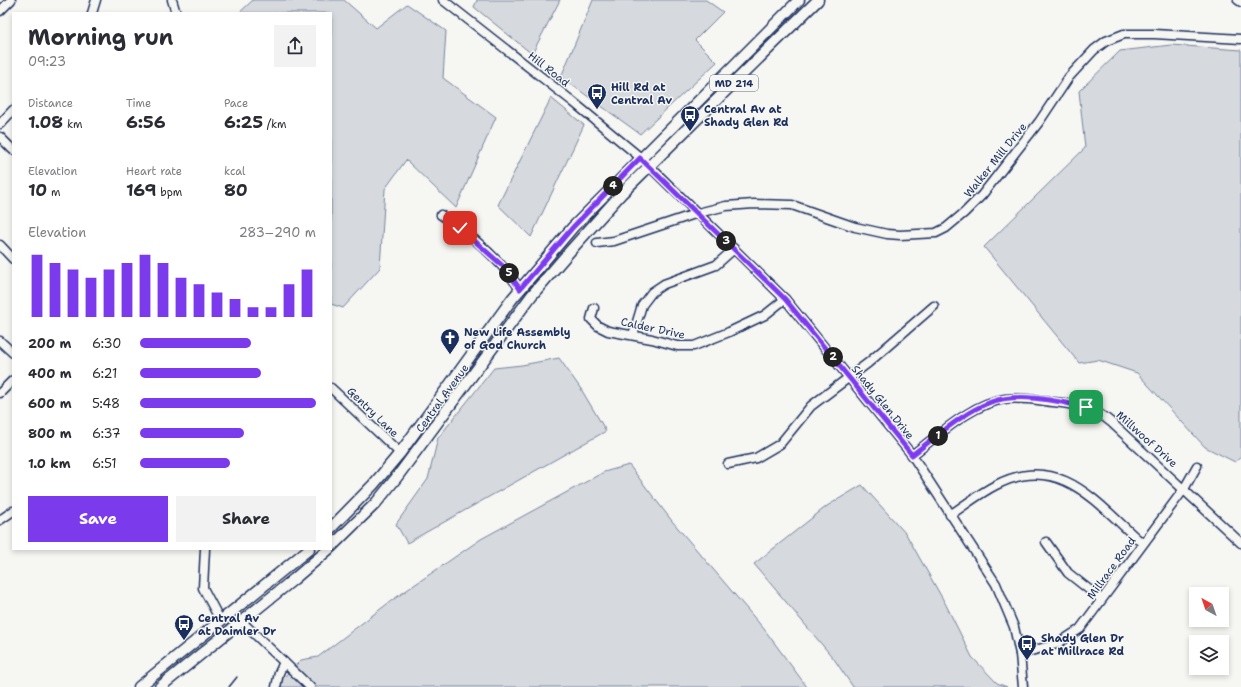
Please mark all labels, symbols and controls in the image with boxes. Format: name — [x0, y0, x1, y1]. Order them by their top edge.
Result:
text: Morning run — [28, 23, 173, 52]
button: share — [274, 25, 316, 67]
street label: Hill Road — [525, 48, 573, 90]
text: 09:23 — [28, 53, 66, 70]
road number: MD 214 — [710, 75, 758, 91]
place label: Hill Rd at Central Av — [611, 80, 672, 108]
bus stop icon: Hill Rd at Central Av — [586, 82, 608, 110]
text: Distance — [28, 96, 73, 111]
text: Time — [126, 96, 151, 111]
text: Pace — [224, 96, 248, 111]
place label: Central Av at Shady Glen Rd — [704, 102, 789, 130]
bus stop icon: Central Av at Shady Glen Rd — [679, 104, 701, 132]
text: 1.08 — [28, 111, 63, 133]
text: 6:56 — [126, 111, 166, 133]
text: 6:25 — [224, 111, 263, 133]
text: km — [63, 117, 82, 132]
text: /km — [263, 117, 286, 132]
street label: Walker Mill Drive — [961, 120, 1030, 201]
text: Elevation — [28, 164, 77, 179]
text: Heart rate — [126, 164, 182, 179]
text: kcal — [224, 164, 245, 179]
pin: 4 — [603, 176, 623, 196]
text: 4 — [609, 178, 617, 193]
text: 10 — [28, 179, 47, 201]
text: 169 — [126, 179, 156, 201]
text: 80 — [224, 179, 248, 201]
text: m — [47, 185, 60, 200]
text: bpm — [156, 185, 182, 200]
pin — [443, 211, 477, 245]
icon: check — [449, 217, 471, 239]
text: Elevation — [28, 224, 86, 241]
text: 283–290 m — [239, 224, 316, 241]
pin: 3 — [716, 231, 736, 251]
text: 3 — [722, 233, 730, 248]
pin: 5 — [499, 263, 519, 283]
text: 5 — [506, 265, 512, 280]
street label: Calder Drive — [619, 314, 686, 343]
place label: New Life Assembly of God Church — [464, 325, 571, 353]
church icon: New Life Assembly of God Church — [439, 327, 461, 355]
text: 200 m — [28, 335, 71, 352]
text: 6:30 — [92, 335, 121, 352]
pin: 2 — [823, 347, 843, 367]
text: 2 — [829, 349, 837, 364]
street label: Central Avenue — [413, 361, 472, 436]
street label: Shady Glen Drive — [848, 362, 917, 443]
text: 400 m — [28, 365, 72, 382]
text: 6:21 — [92, 365, 117, 382]
street label: Gentry Lane — [344, 384, 402, 441]
pin — [1069, 390, 1103, 424]
text: 600 m — [28, 395, 72, 412]
text: 5:48 — [92, 395, 120, 412]
icon: arrive — [1075, 396, 1097, 418]
street label: Millwoof Drive — [1113, 408, 1180, 471]
text: 800 m — [28, 425, 72, 442]
text: 6:37 — [92, 425, 121, 442]
pin: 1 — [928, 426, 948, 446]
text: 1 — [935, 428, 941, 443]
text: 1.0 km — [28, 455, 70, 472]
text: 6:51 — [92, 455, 117, 472]
button: Save — [28, 496, 168, 542]
button: Share — [176, 496, 316, 542]
street label: Millrace Road — [1084, 534, 1139, 603]
north arrow — [1189, 587, 1229, 627]
map controls — [1189, 587, 1229, 675]
place label: Central Av at Daimler Dr — [198, 611, 276, 639]
bus stop icon: Central Av at Daimler Dr — [173, 613, 195, 641]
place label: Shady Glen Dr at Millrace Rd — [1041, 631, 1124, 659]
bus stop icon: Shady Glen Dr at Millrace Rd — [1016, 633, 1038, 661]
button: layers — [1189, 635, 1229, 675]

